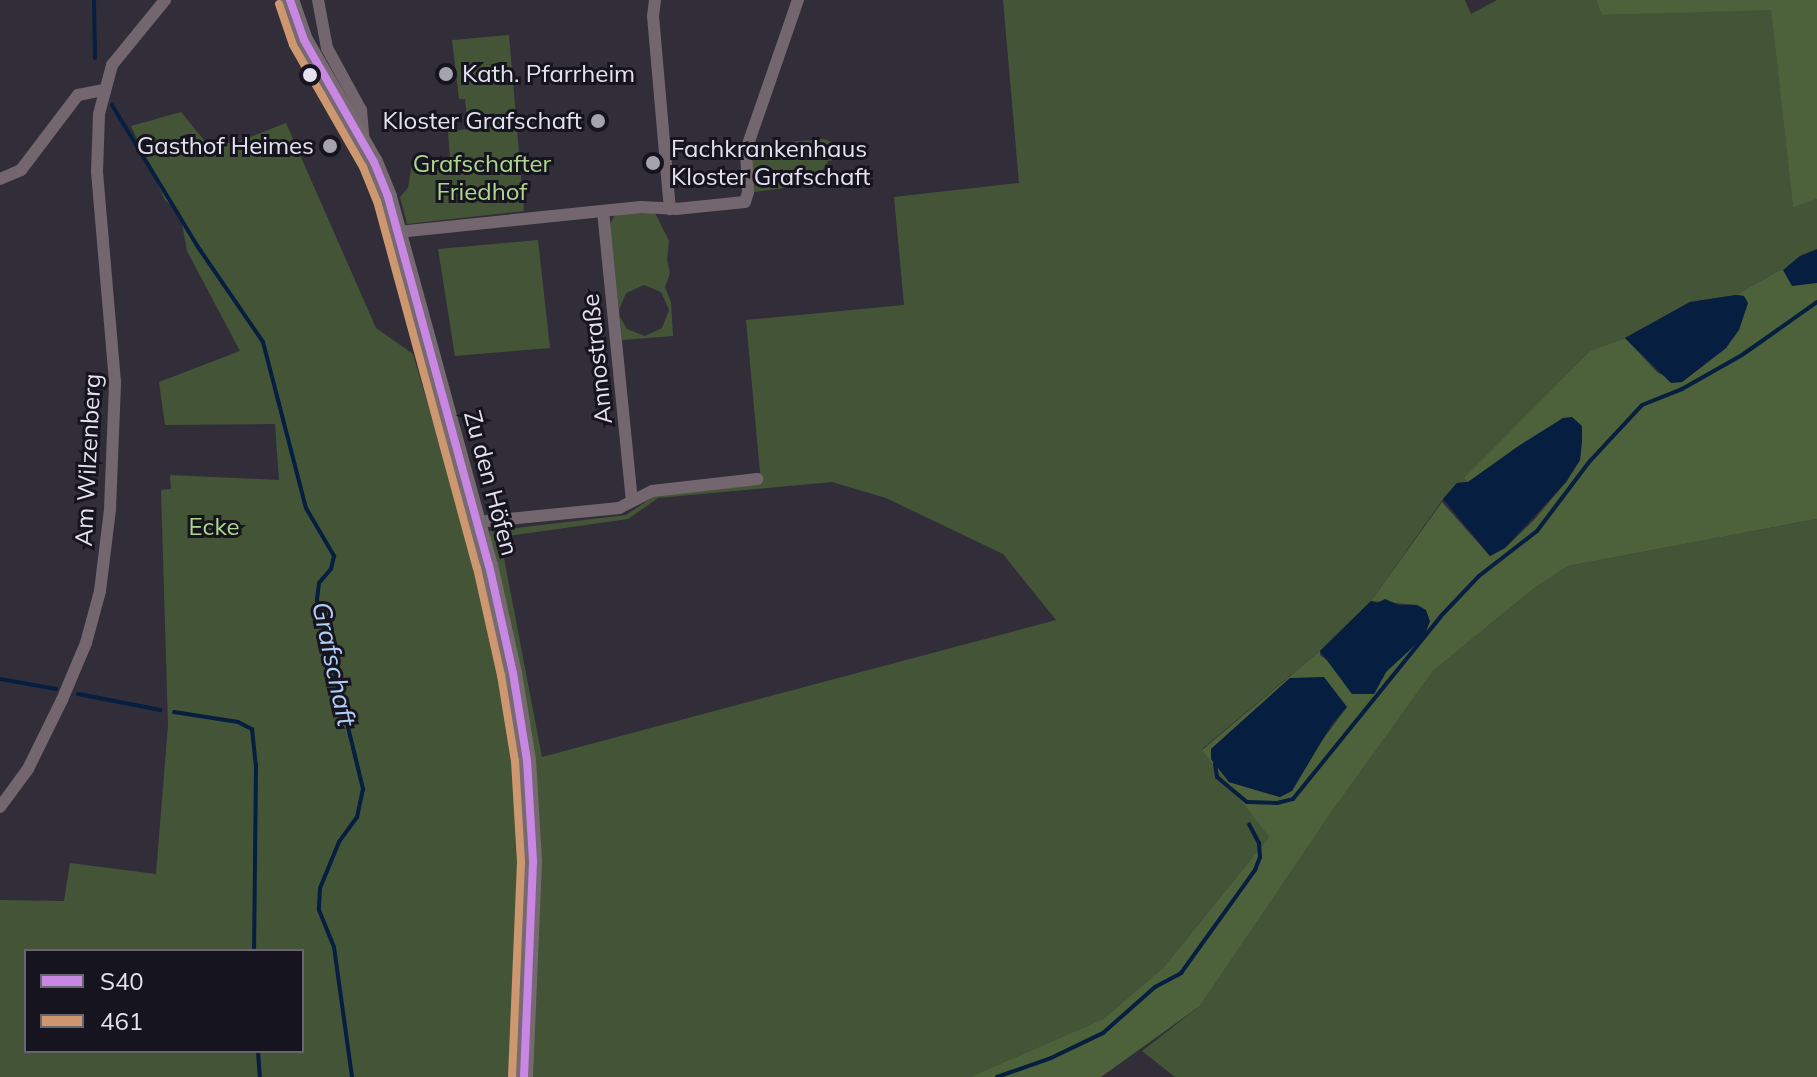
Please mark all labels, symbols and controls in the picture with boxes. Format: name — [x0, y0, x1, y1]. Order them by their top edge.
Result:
place label: Kath. Pfarrheim — [462, 60, 635, 88]
marker: Kath. Pfarrheim — [437, 65, 455, 83]
unlabelled marker — [302, 67, 318, 83]
place label: Kloster Grafschaft — [383, 107, 582, 135]
marker: Kloster Grafschaft — [589, 112, 607, 130]
place label: Gasthof Heimes — [137, 132, 314, 160]
place label: Fachkrankenhaus Kloster Grafschaft — [671, 135, 870, 191]
marker: Gasthof Heimes — [321, 137, 339, 155]
park label: Grafschafter Friedhof — [413, 150, 551, 206]
marker: Fachkrankenhaus Kloster Grafschaft — [642, 152, 664, 174]
street label: Annostraße — [576, 292, 618, 426]
street label: Am Wilzenberg — [69, 373, 107, 547]
street label: Zu den Höfen — [458, 407, 524, 559]
park label: Ecke — [188, 513, 240, 541]
water label: Grafschaft — [306, 599, 362, 729]
legend — [24, 949, 304, 1053]
text: S40 — [100, 966, 144, 996]
text: 461 — [100, 1006, 143, 1036]

